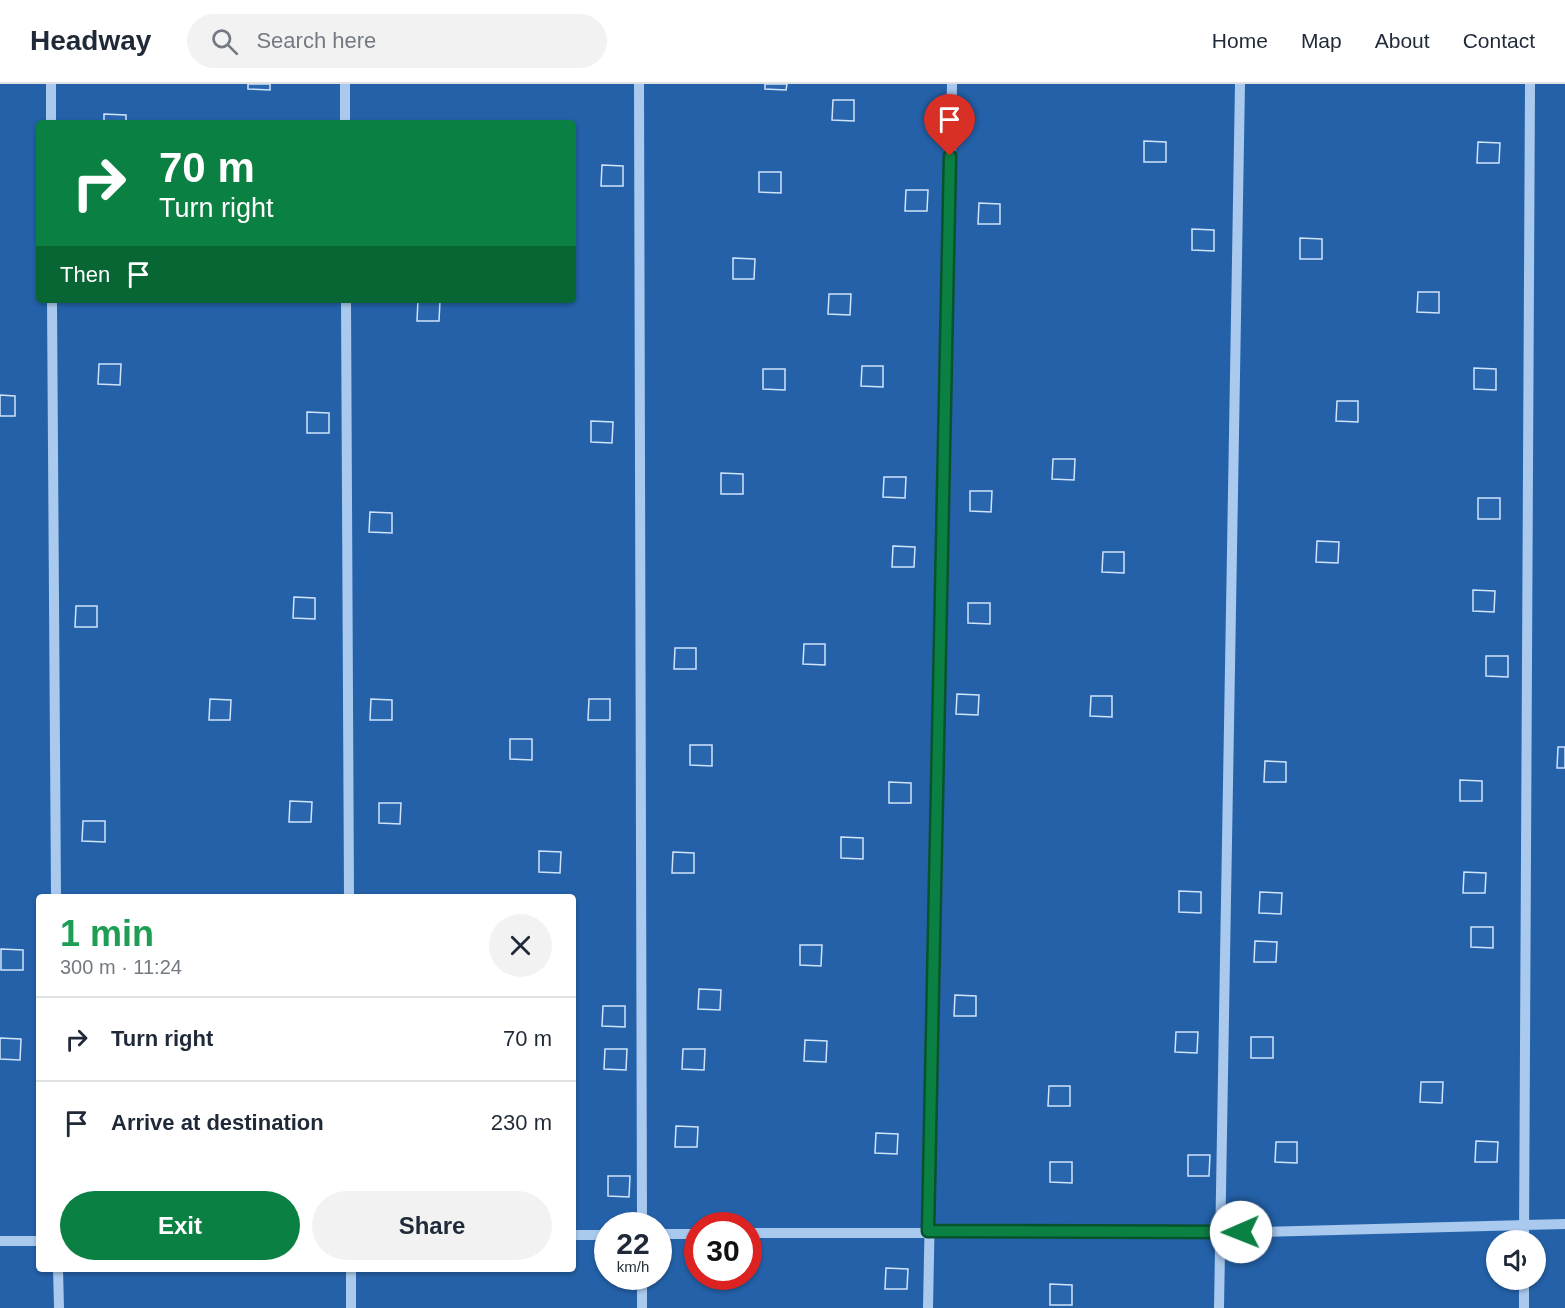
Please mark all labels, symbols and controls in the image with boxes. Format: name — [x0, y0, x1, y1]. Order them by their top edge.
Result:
search box — [187, 14, 607, 68]
text: Headway — [30, 25, 151, 56]
icon: search — [208, 25, 241, 58]
text: Search here — [256, 28, 376, 53]
text: Home — [1212, 29, 1268, 52]
text: Map — [1301, 29, 1342, 52]
text: About — [1375, 29, 1430, 52]
text: Contact — [1463, 29, 1535, 52]
pin — [924, 94, 975, 156]
icon: arrive — [933, 103, 966, 136]
icon: right — [60, 144, 138, 222]
text: 70 m — [159, 144, 255, 191]
text: Turn right — [159, 193, 274, 223]
icon: arrive — [122, 258, 155, 291]
text: Then — [60, 262, 110, 287]
text: 1 min — [60, 913, 154, 954]
button: close — [489, 914, 552, 977]
text: 300 m · 11:24 — [60, 956, 182, 978]
icon: right — [60, 1023, 93, 1056]
text: Turn right — [111, 1026, 213, 1051]
text: 70 m — [503, 1026, 552, 1051]
icon: arrive — [60, 1107, 93, 1140]
text: Arrive at destination — [111, 1110, 324, 1135]
text: 230 m — [491, 1110, 552, 1135]
button: Exit — [60, 1191, 300, 1260]
button: Share — [312, 1191, 552, 1260]
position arrow — [1209, 1200, 1273, 1264]
speed limit sign: 30 — [684, 1212, 762, 1290]
text: 22 — [616, 1227, 650, 1260]
map controls — [1486, 1230, 1546, 1290]
button: sound — [1486, 1230, 1546, 1290]
text: km/h — [617, 1258, 649, 1275]

